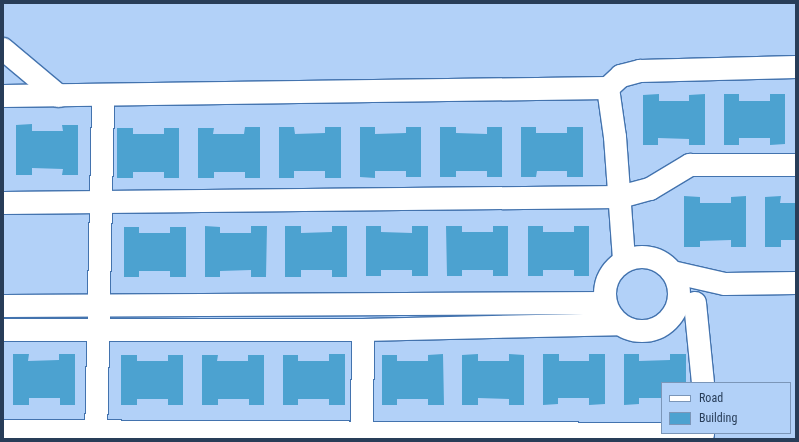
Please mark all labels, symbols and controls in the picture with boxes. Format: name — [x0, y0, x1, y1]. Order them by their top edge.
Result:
legend — [661, 382, 791, 434]
text: Road — [699, 391, 723, 405]
text: Building — [699, 411, 737, 425]

